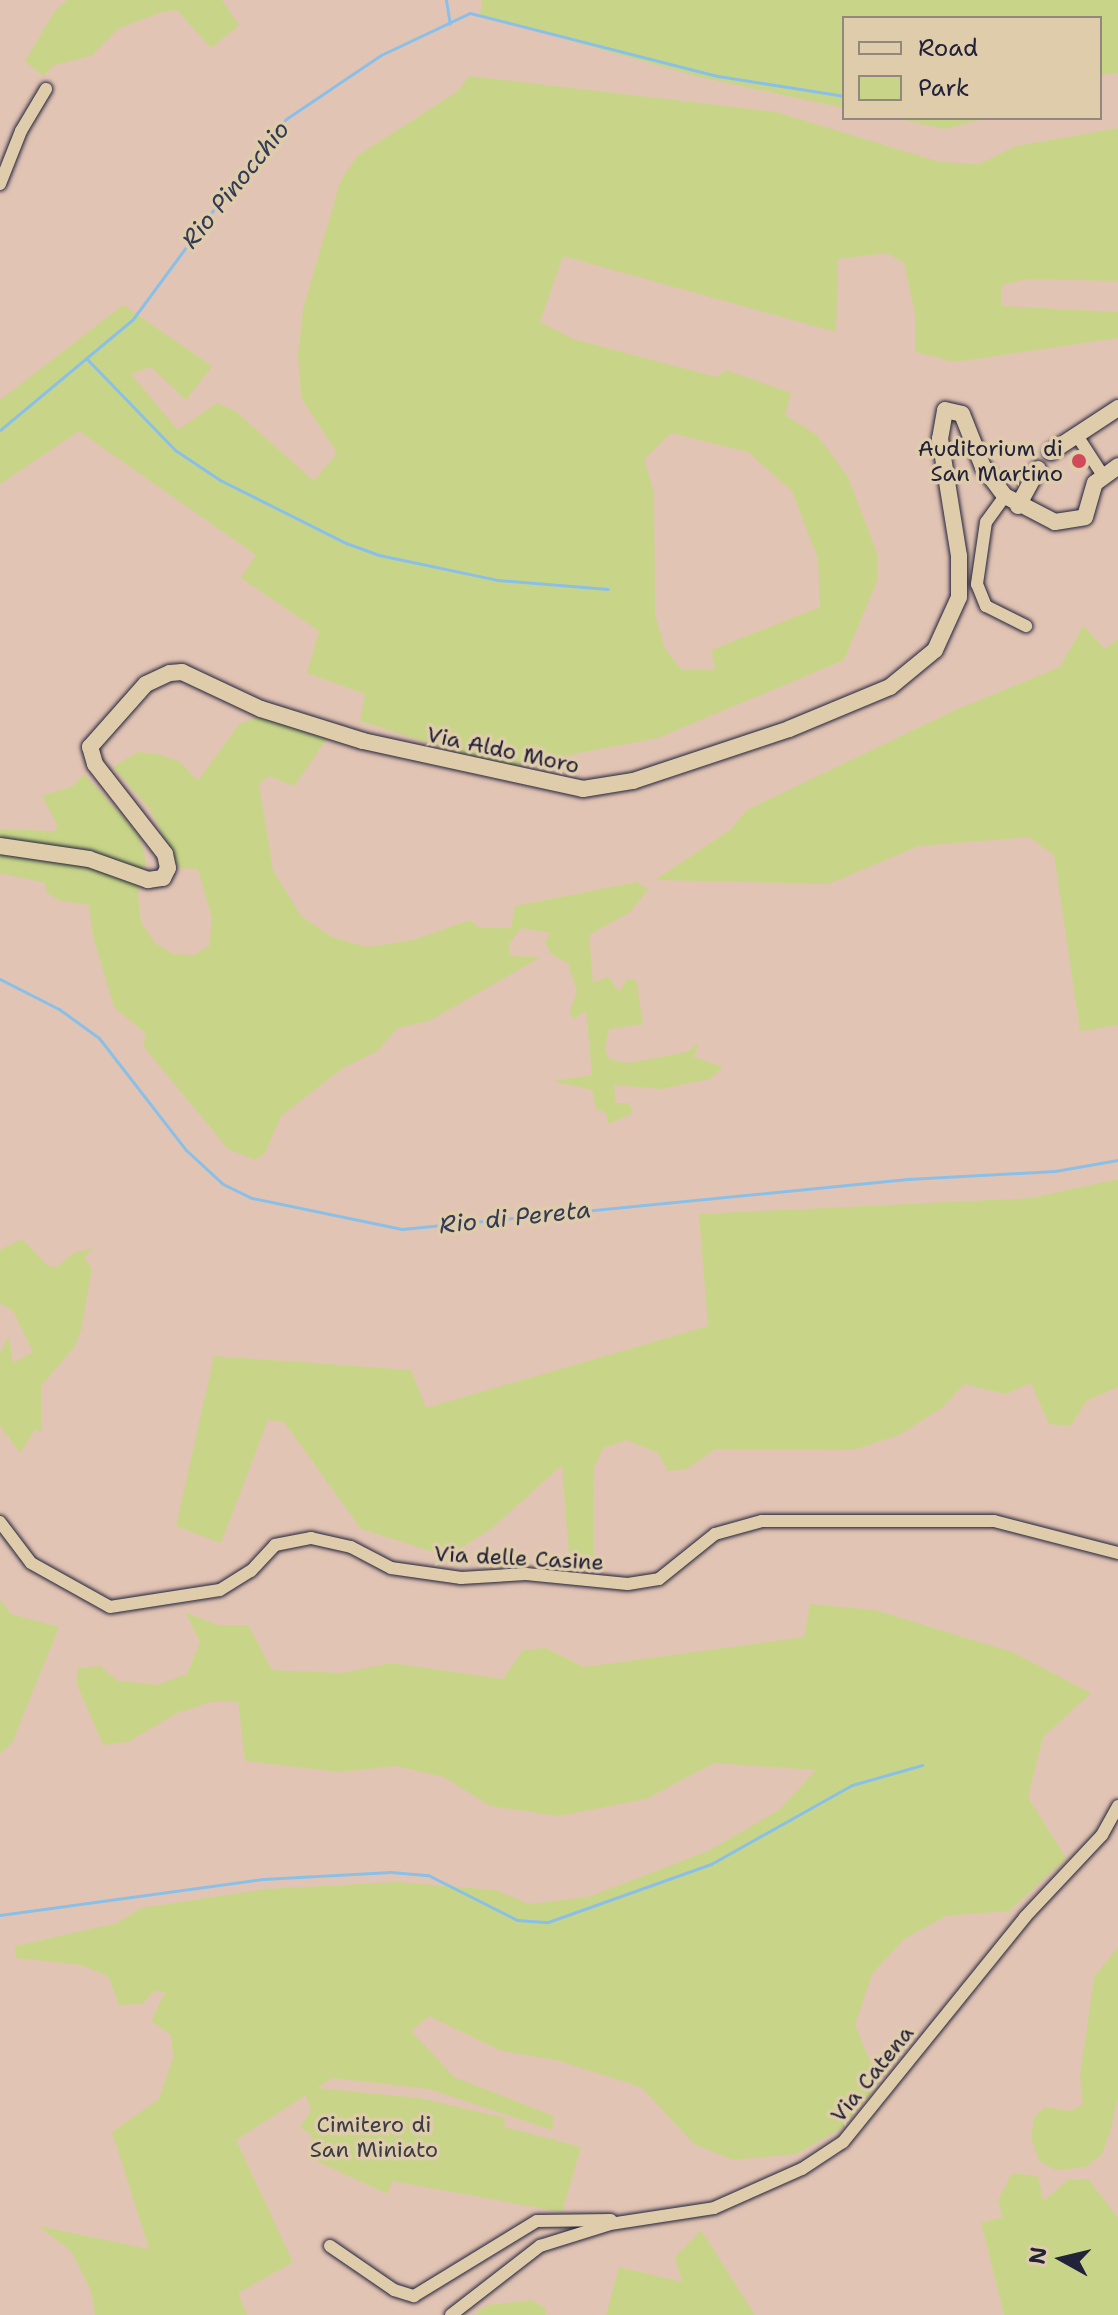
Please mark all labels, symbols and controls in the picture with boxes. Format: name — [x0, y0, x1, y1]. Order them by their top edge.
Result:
legend — [842, 16, 1102, 120]
text: Road — [918, 32, 978, 64]
text: Park — [918, 72, 970, 104]
water label: Rio Pinocchio — [176, 116, 296, 254]
place label: Auditorium di San Martino — [918, 435, 1063, 486]
marker: Auditorium di San Martino — [1070, 452, 1088, 470]
street label: Via Aldo Moro — [424, 721, 582, 779]
water label: Rio di Pereta — [438, 1196, 592, 1240]
street label: Via delle Casine — [433, 1540, 605, 1576]
street label: Via Catena — [825, 2020, 919, 2128]
park label: Cimitero di San Miniato — [310, 2111, 438, 2162]
north arrow — [1022, 2219, 1102, 2299]
text: N — [1022, 2245, 1053, 2266]

